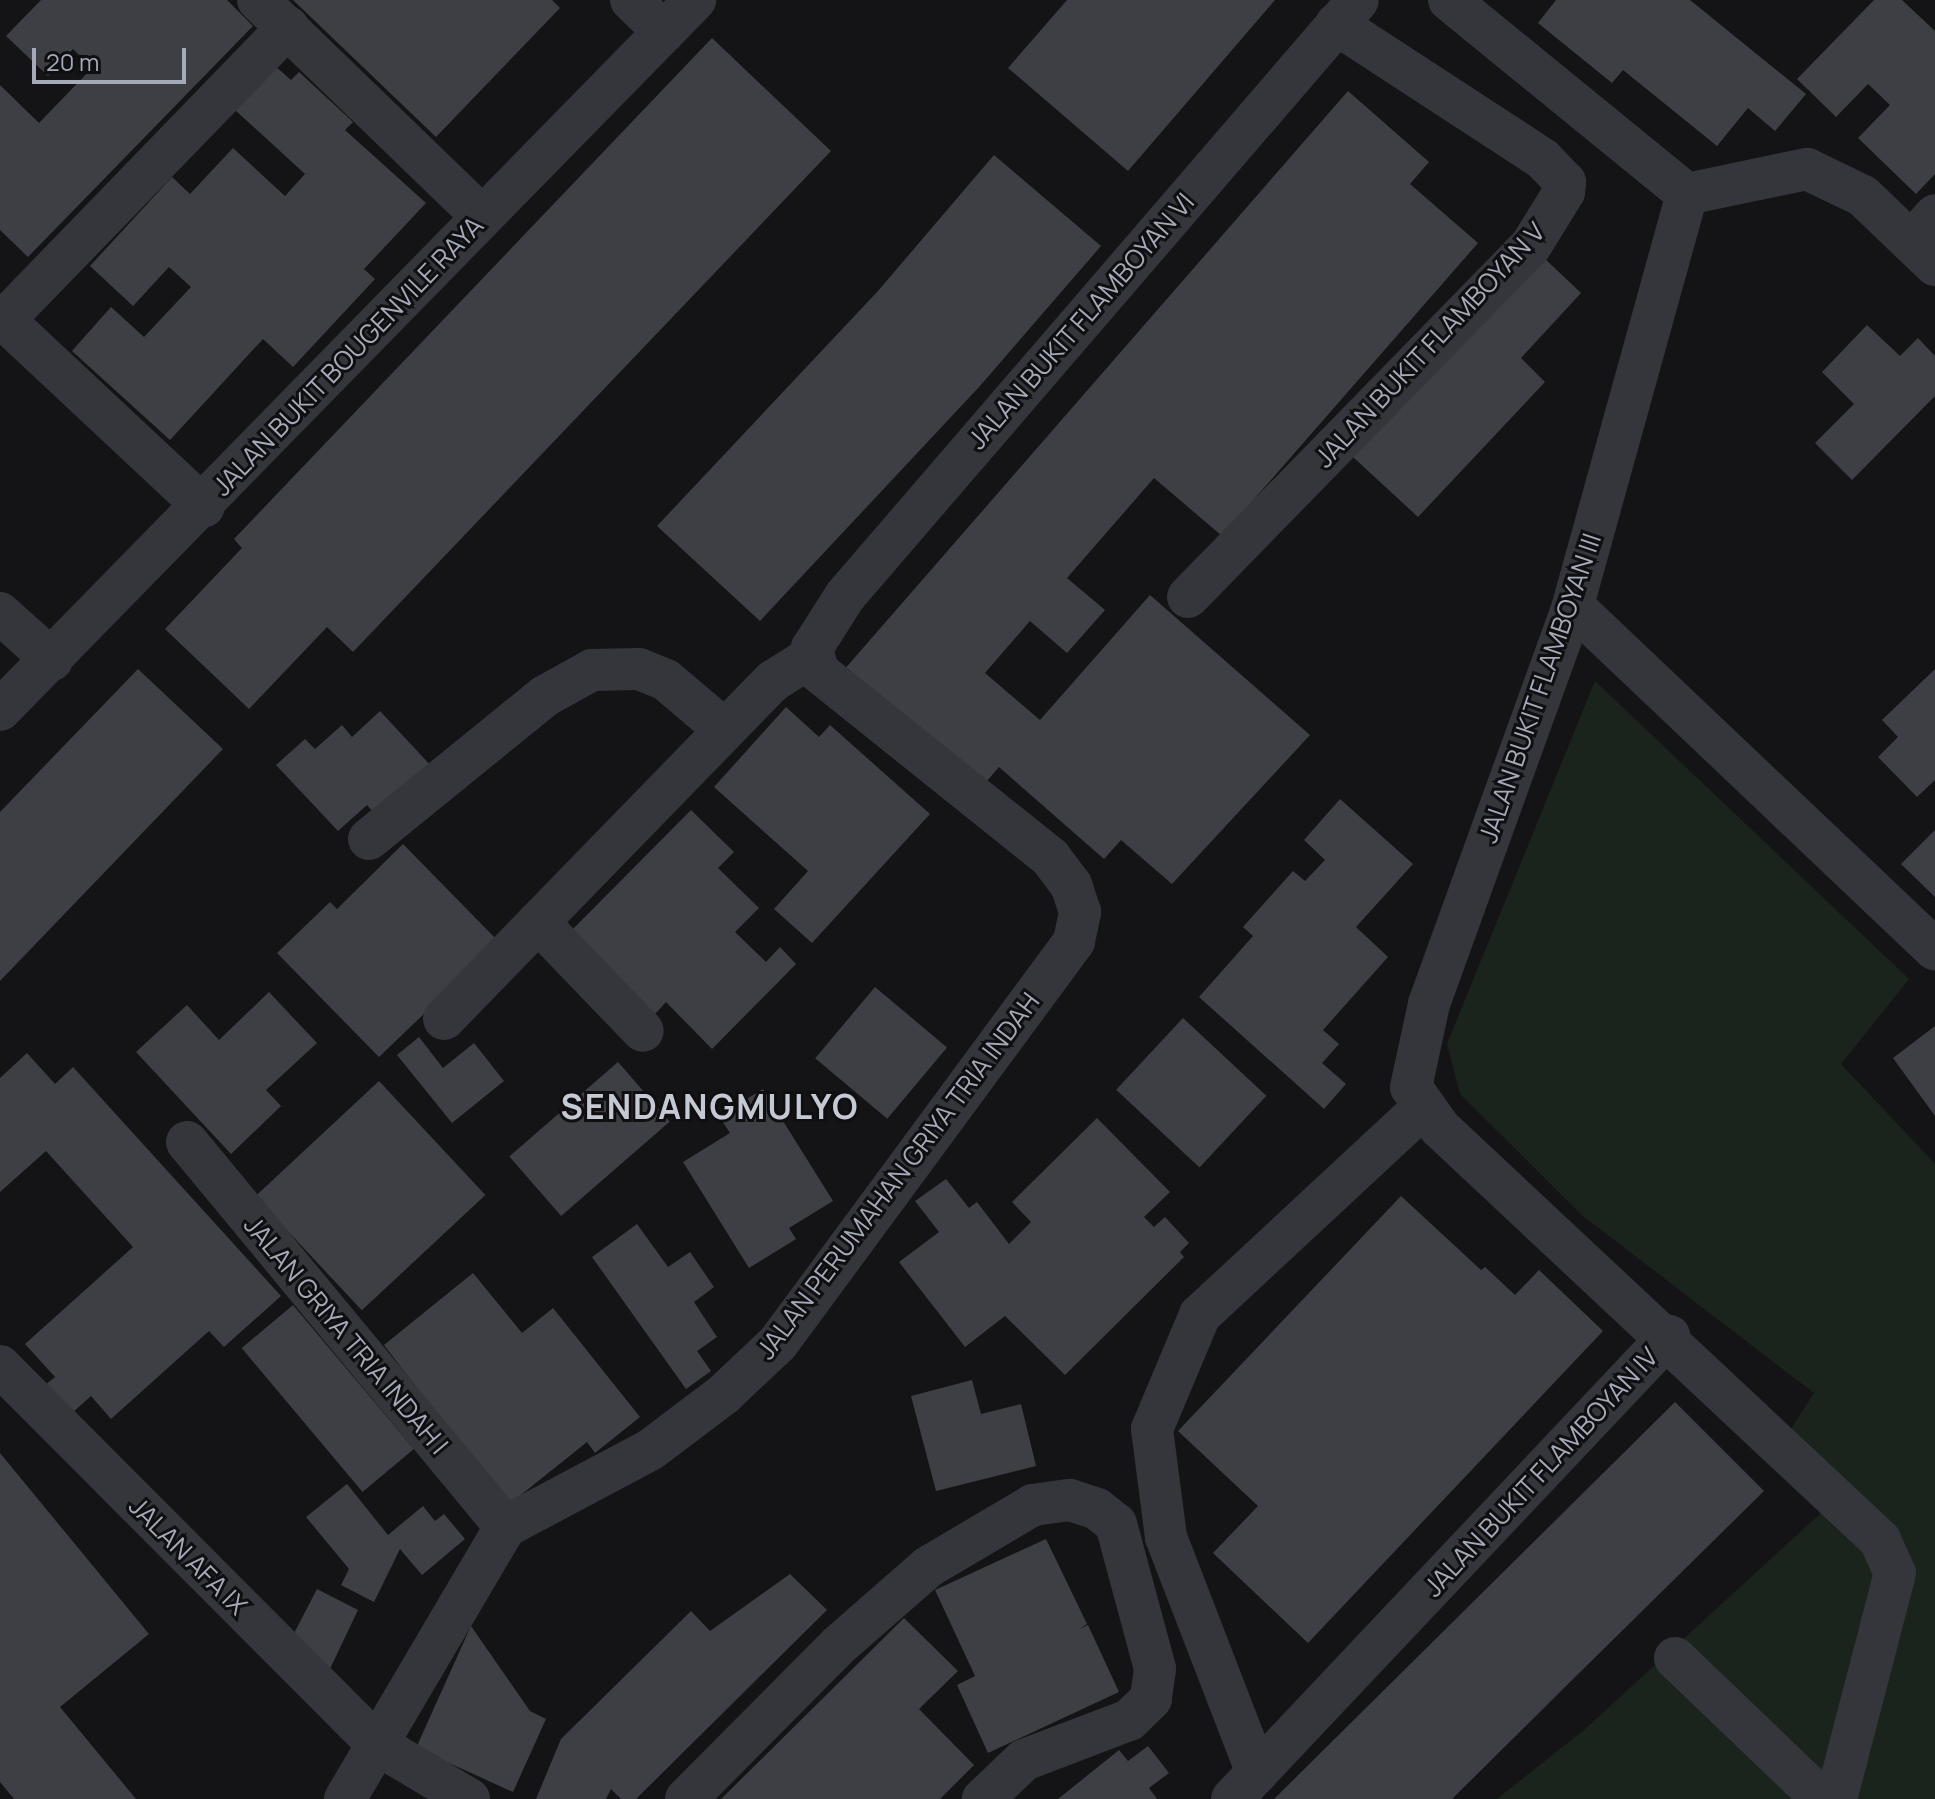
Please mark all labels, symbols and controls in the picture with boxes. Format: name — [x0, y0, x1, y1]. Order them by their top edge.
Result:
scale bar — [36, 32, 190, 82]
text: 20 m — [46, 45, 99, 78]
street label: JALAN BUKIT FLAMBOYAN VI — [961, 186, 1201, 456]
street label: JALAN BUKIT BOUGENVILE RAYA — [206, 210, 490, 502]
street label: JALAN BUKIT FLAMBOYAN V — [1308, 216, 1552, 474]
street label: JALAN BUKIT FLAMBOYAN III — [1472, 529, 1608, 847]
street label: JALAN PERUMAHAN GRIYA TRIA INDAH — [750, 987, 1046, 1365]
district label: SENDANGMULYO — [560, 1087, 860, 1127]
street label: JALAN GRIYA TRIA INDAH I — [237, 1210, 455, 1460]
street label: JALAN BUKIT FLAMBOYAN IV — [1417, 1341, 1665, 1603]
street label: JALAN AFA IX — [123, 1491, 253, 1621]

